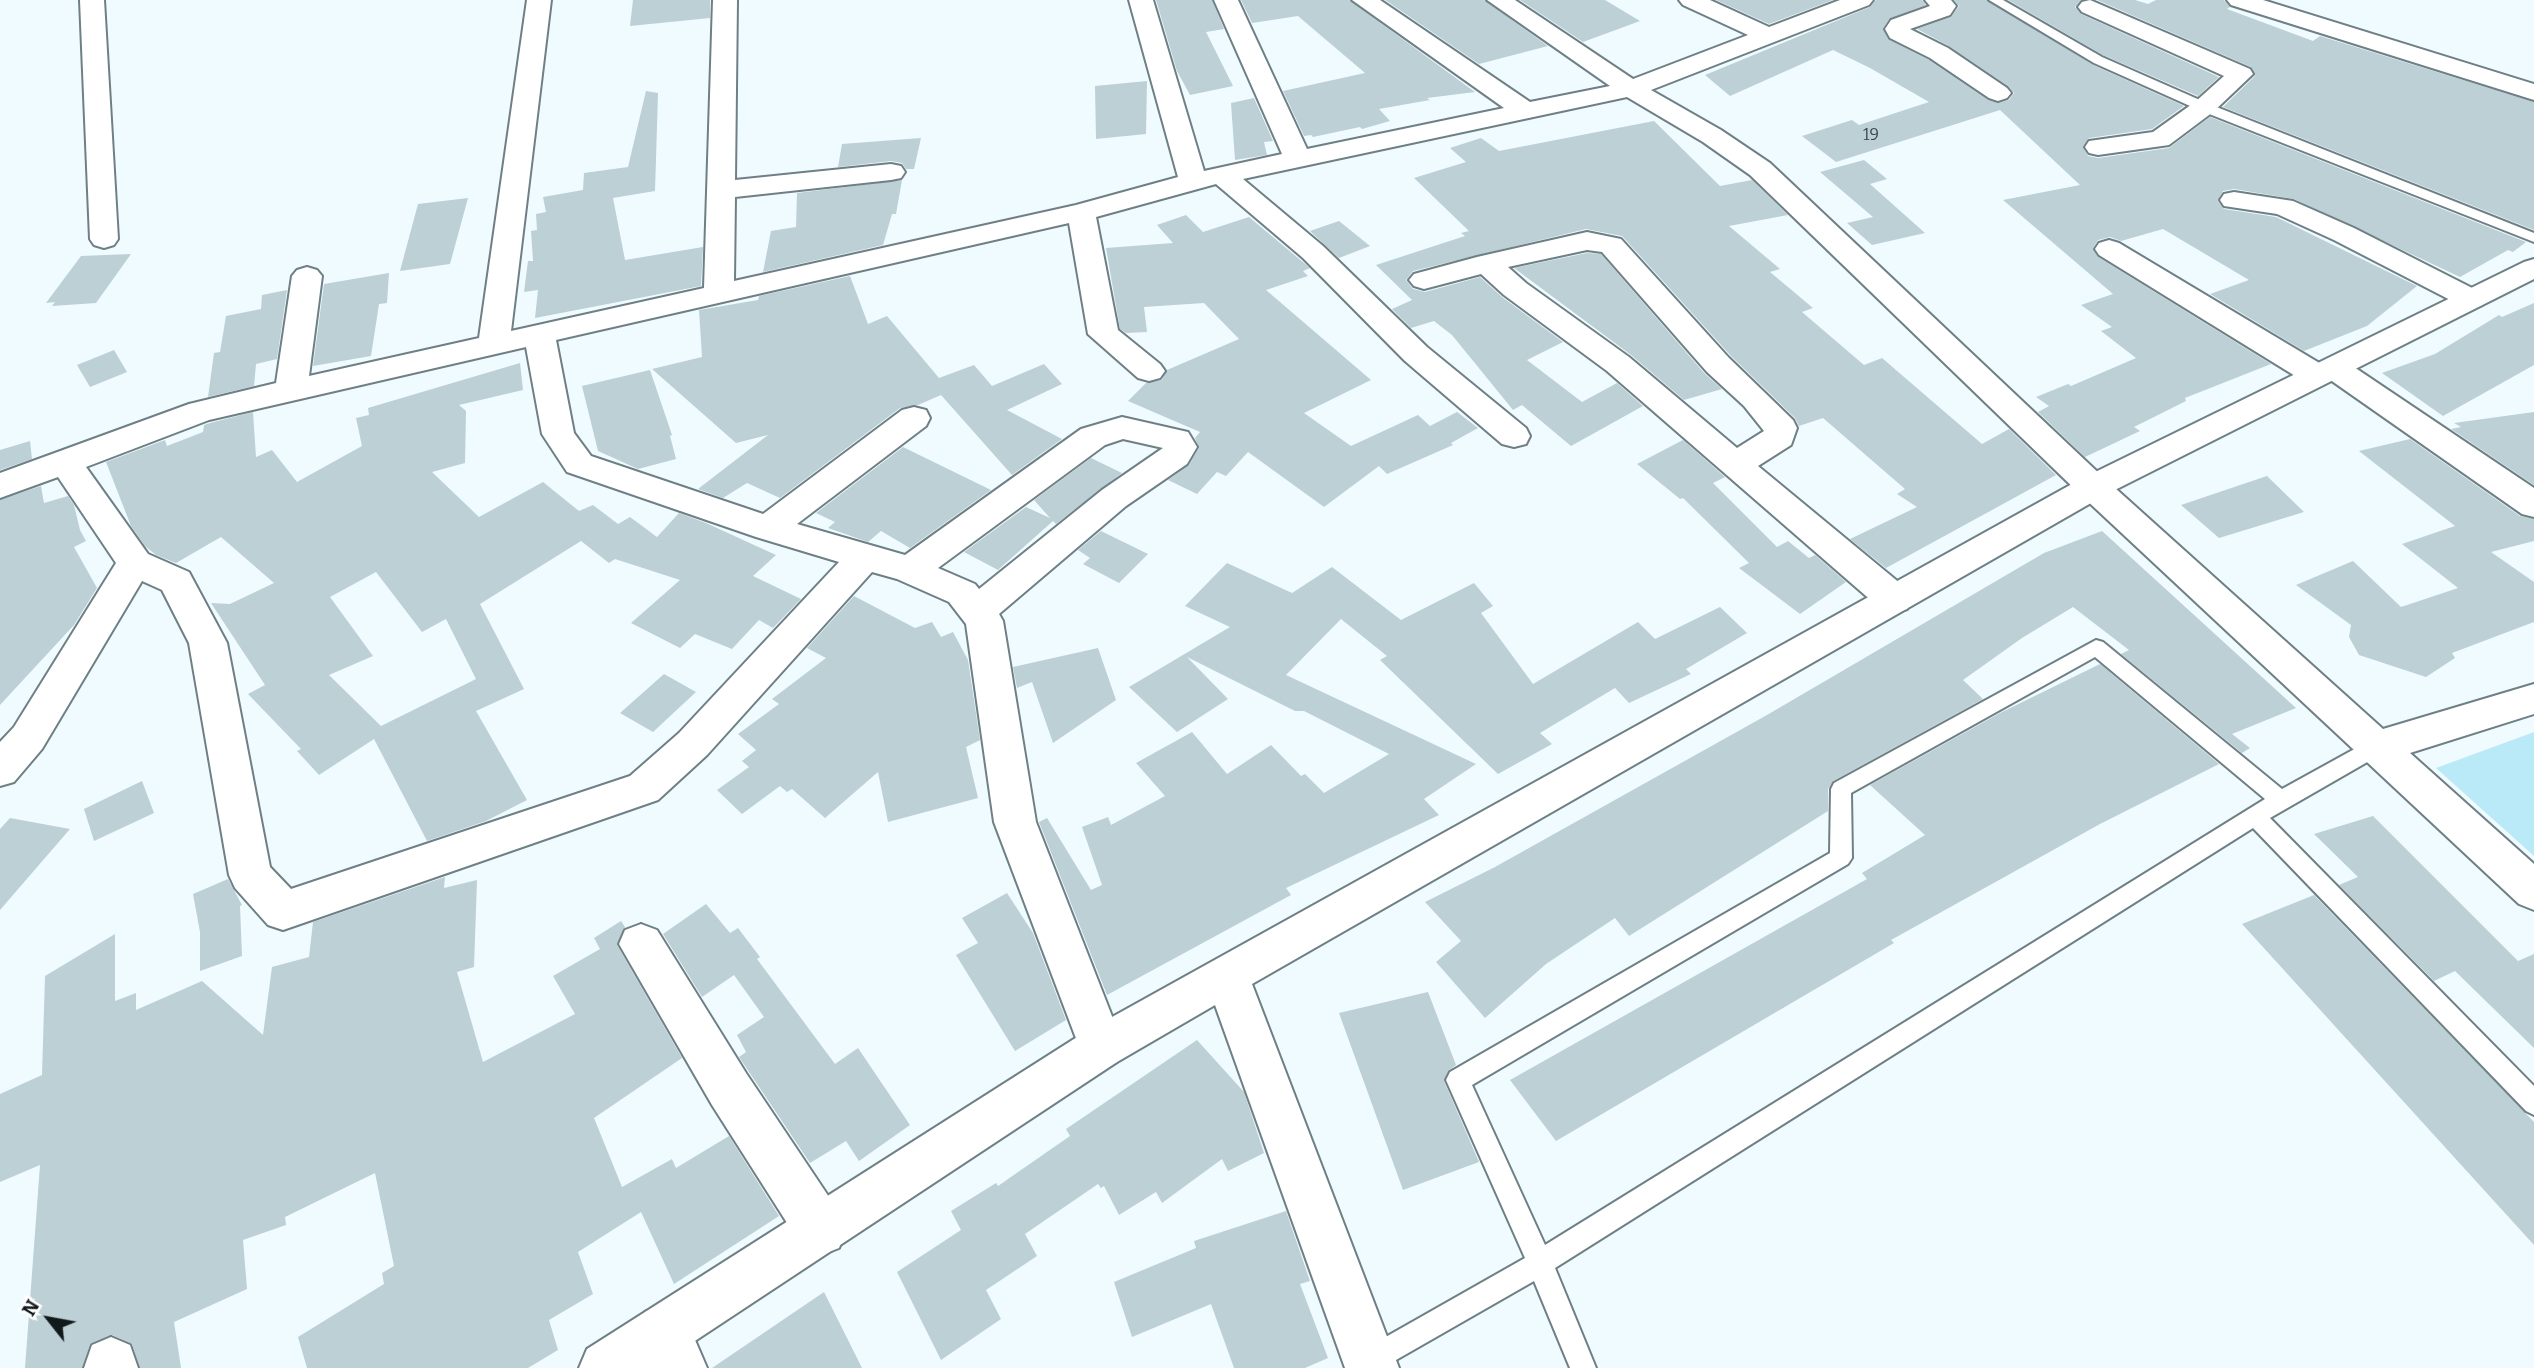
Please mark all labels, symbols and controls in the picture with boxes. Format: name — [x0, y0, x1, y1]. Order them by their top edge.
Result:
house number: 19 — [1863, 126, 1879, 146]
north arrow — [14, 1284, 84, 1354]
text: N — [17, 1296, 44, 1320]

